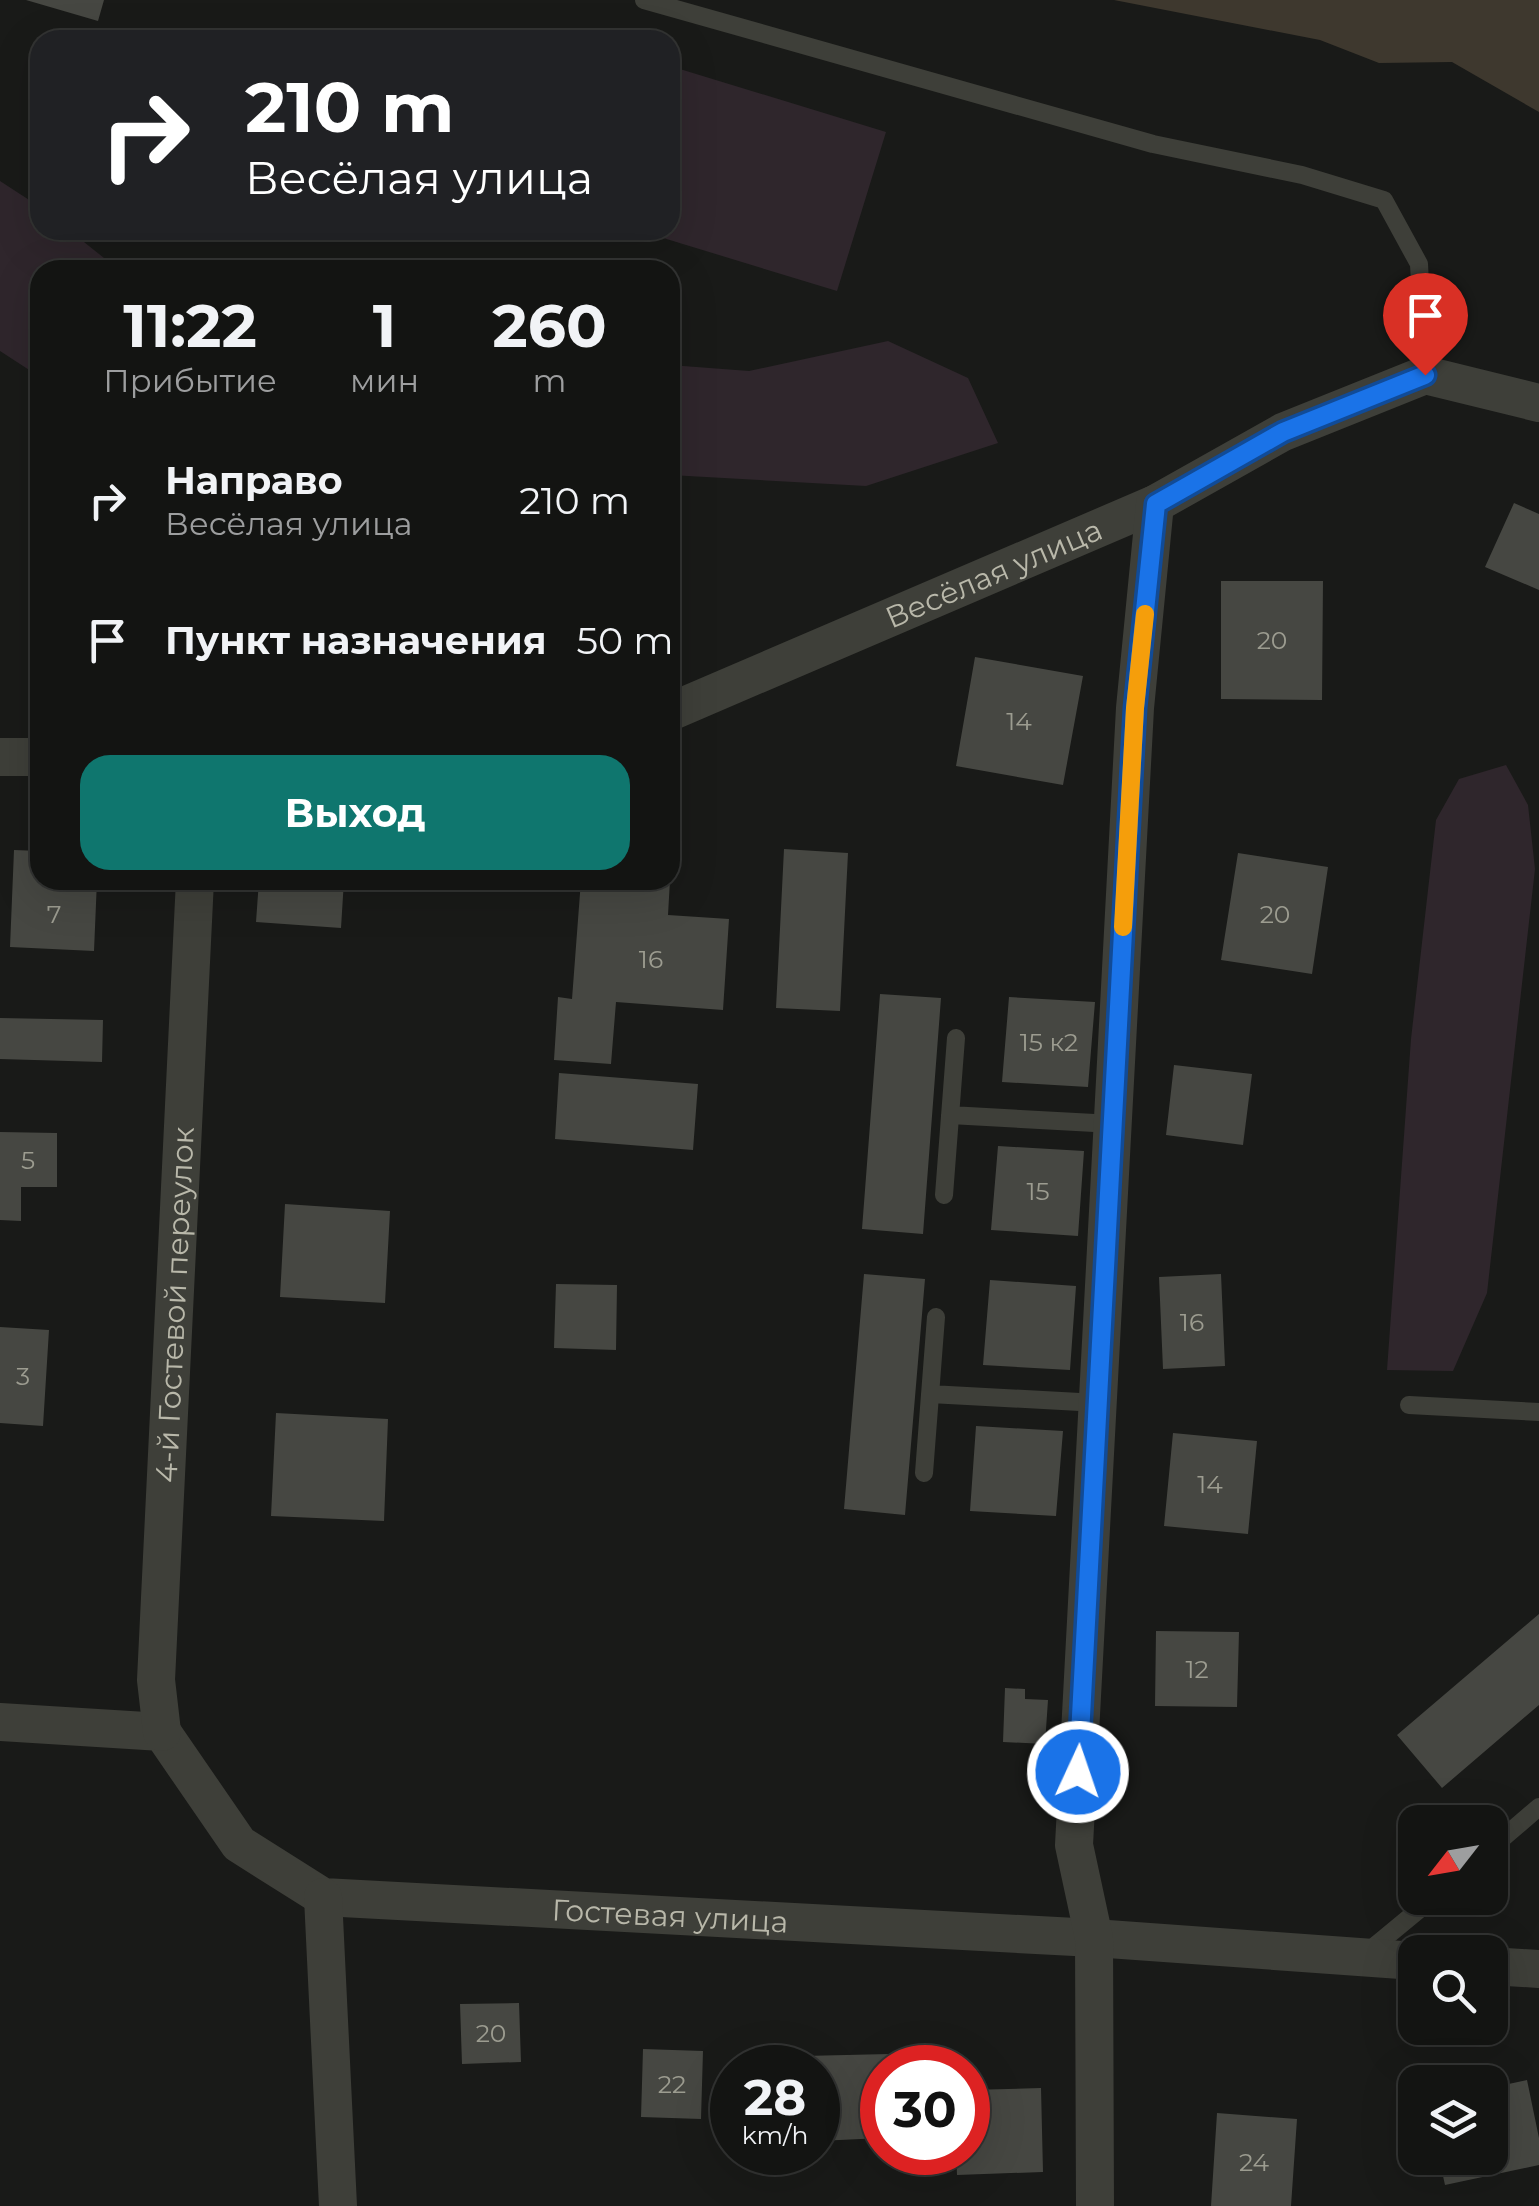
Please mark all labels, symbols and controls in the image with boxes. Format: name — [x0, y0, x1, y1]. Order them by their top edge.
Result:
text: 210 m — [245, 64, 455, 150]
icon: right — [80, 70, 210, 200]
text: Весёлая улица — [245, 150, 593, 205]
pin — [1383, 273, 1468, 376]
icon: arrive — [1398, 288, 1453, 343]
text: 11:22 — [123, 289, 257, 362]
text: 1 — [373, 289, 396, 362]
text: 260 — [492, 289, 607, 362]
text: Прибытие — [103, 361, 277, 400]
text: мин — [350, 361, 419, 400]
text: m — [533, 361, 566, 400]
text: Направо — [165, 457, 343, 504]
icon: right — [80, 473, 135, 528]
text: 210 m — [519, 477, 630, 524]
text: Весёлая улица — [165, 504, 412, 543]
street label: Весёлая улица — [880, 511, 1107, 636]
icon: arrive — [80, 613, 135, 668]
text: Пункт назначения — [165, 617, 547, 664]
text: 50 m — [577, 617, 674, 664]
house number: 20 — [1257, 625, 1287, 655]
house number: 14 — [1006, 706, 1032, 736]
button: Выход — [80, 755, 630, 870]
house number: 7 — [47, 899, 61, 929]
house number: 20 — [1260, 899, 1290, 929]
house number: 16 — [639, 944, 663, 974]
house number: 15 к2 — [1020, 1027, 1078, 1057]
street label: 4-й Гостевой переулок — [147, 1125, 201, 1484]
house number: 5 — [21, 1145, 35, 1175]
house number: 15 — [1026, 1176, 1050, 1206]
house number: 16 — [1180, 1307, 1204, 1337]
house number: 3 — [16, 1361, 30, 1391]
house number: 14 — [1197, 1469, 1223, 1499]
house number: 12 — [1185, 1654, 1209, 1684]
position arrow — [1026, 1720, 1130, 1824]
north arrow — [1398, 1805, 1508, 1915]
map controls — [1398, 1805, 1508, 2175]
street label: Гостевая улица — [551, 1891, 789, 1940]
button: search — [1398, 1935, 1508, 2045]
house number: 20 — [476, 2018, 506, 2048]
speed limit sign: 30 — [860, 2045, 990, 2175]
button: layers — [1398, 2065, 1508, 2175]
text: 28 — [744, 2067, 806, 2128]
house number: 22 — [658, 2069, 686, 2099]
text: km/h — [742, 2120, 808, 2150]
house number: 24 — [1239, 2147, 1270, 2177]

